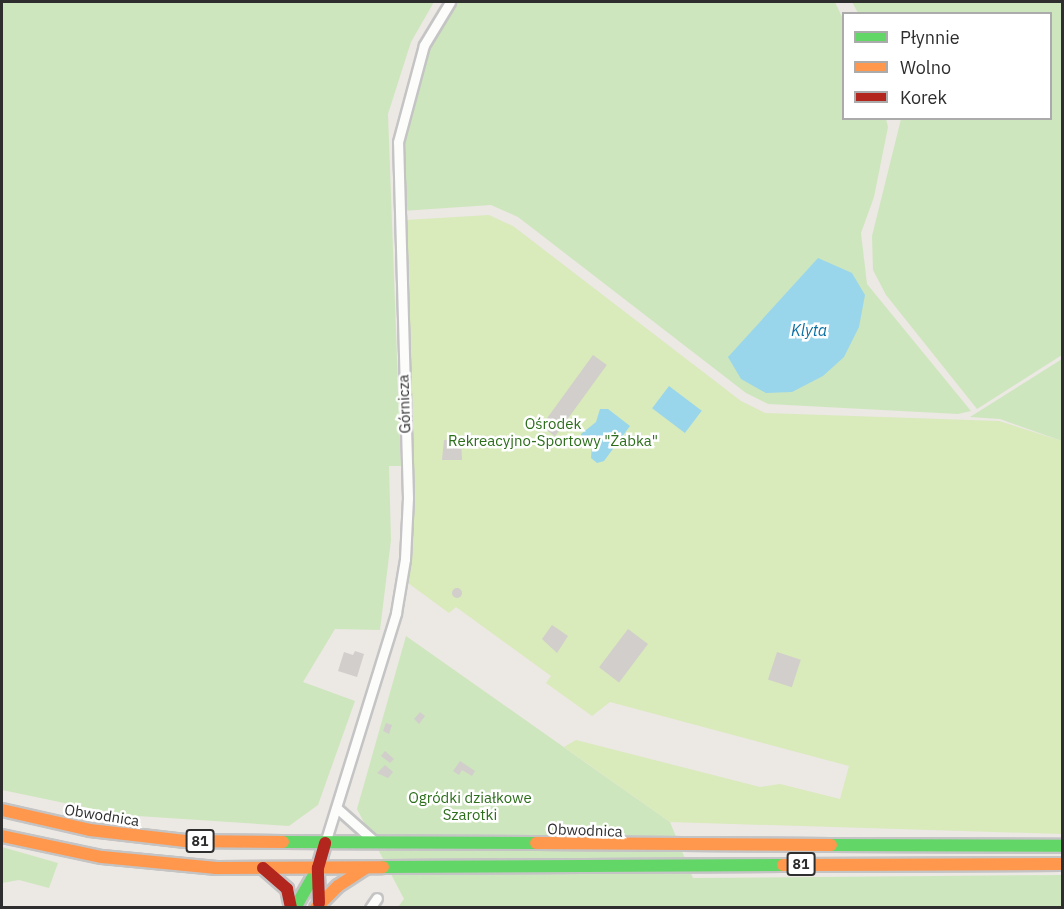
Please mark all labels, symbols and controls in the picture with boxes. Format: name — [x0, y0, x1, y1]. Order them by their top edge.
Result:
legend — [842, 12, 1052, 120]
text: Płynnie — [900, 26, 960, 49]
text: Wolno — [900, 56, 951, 79]
text: Korek — [900, 86, 947, 109]
water label: Klyta — [791, 320, 827, 340]
street label: Górnicza — [394, 374, 414, 434]
park label: Ośrodek Rekreacyjno-Sportowy "Żabka" — [448, 414, 658, 449]
park label: Ogródki działkowe Szarotki — [408, 788, 532, 823]
street label: Obwodnica — [63, 800, 141, 830]
street label: Obwodnica — [547, 820, 623, 840]
road number: 81 — [185, 830, 215, 852]
road number: 81 — [786, 853, 816, 875]

